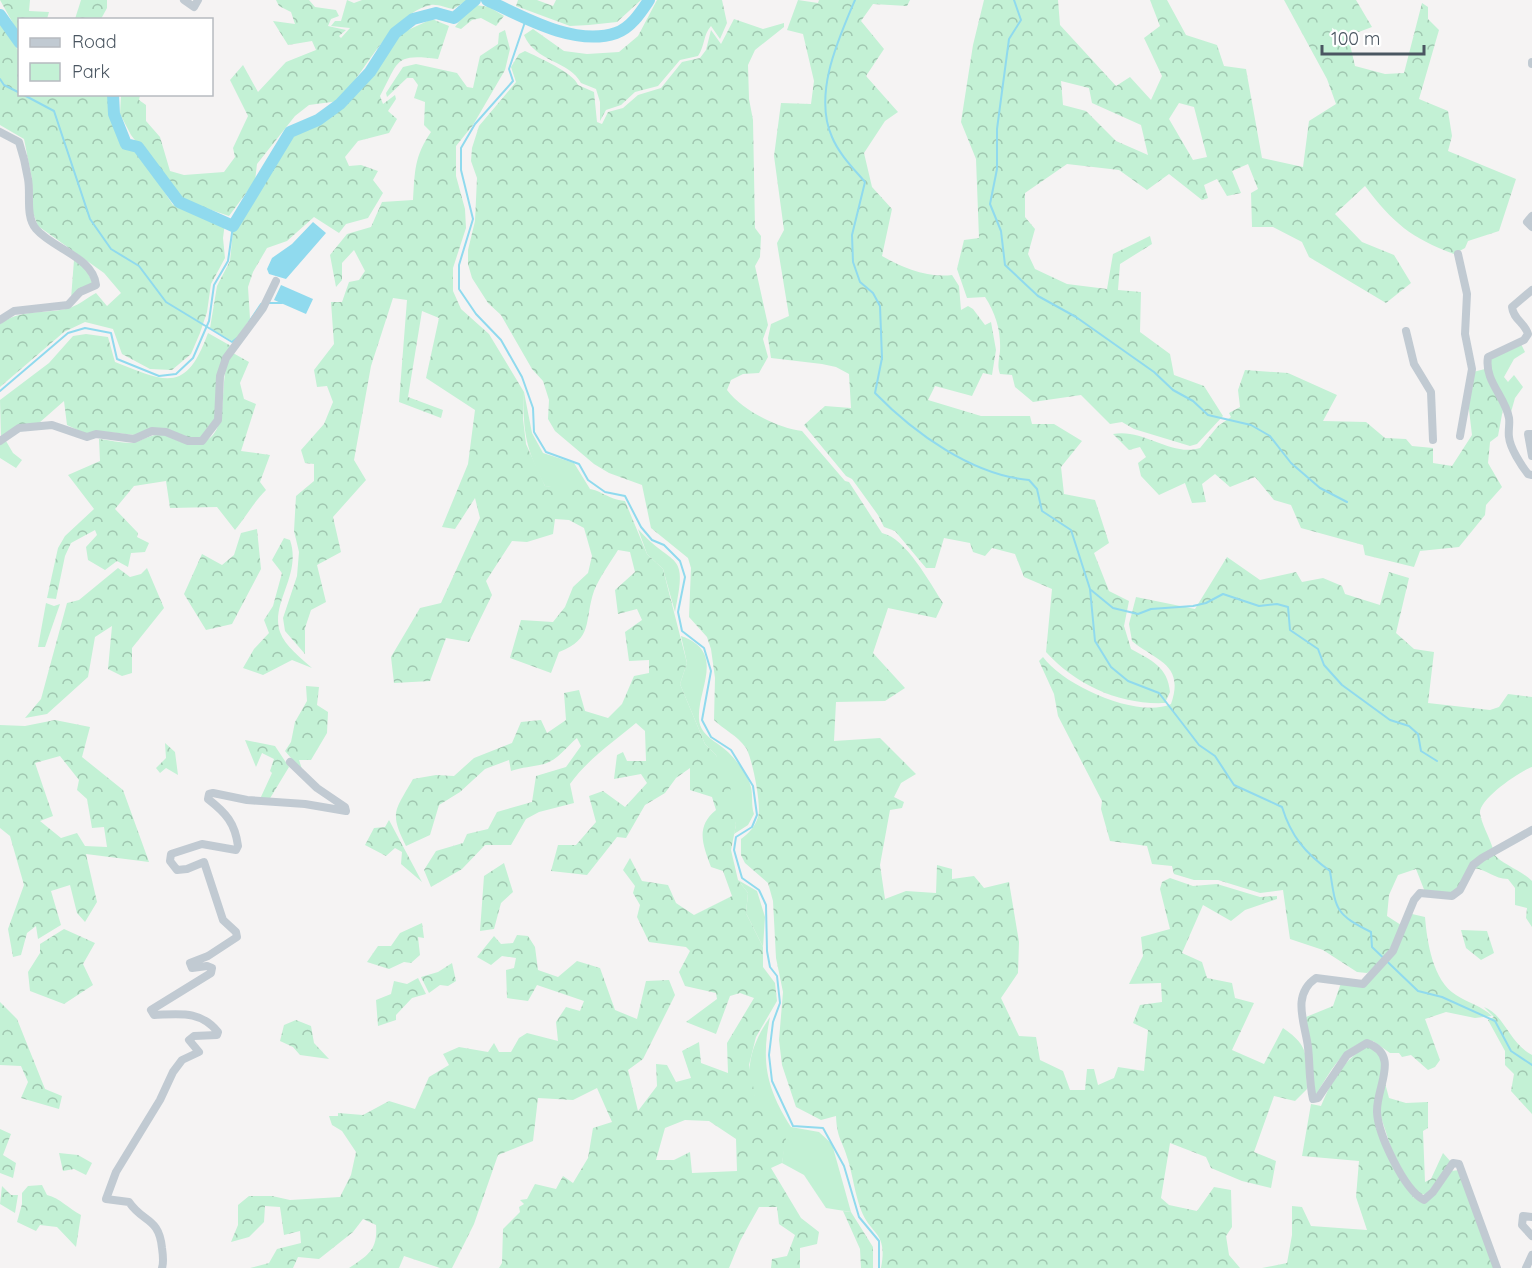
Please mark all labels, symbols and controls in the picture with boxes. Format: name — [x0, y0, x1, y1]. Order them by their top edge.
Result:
legend — [18, 18, 213, 96]
scale bar — [1322, 18, 1424, 56]
text: 100 m — [1331, 27, 1380, 50]
text: Road — [72, 30, 117, 53]
text: Park — [72, 60, 110, 83]

